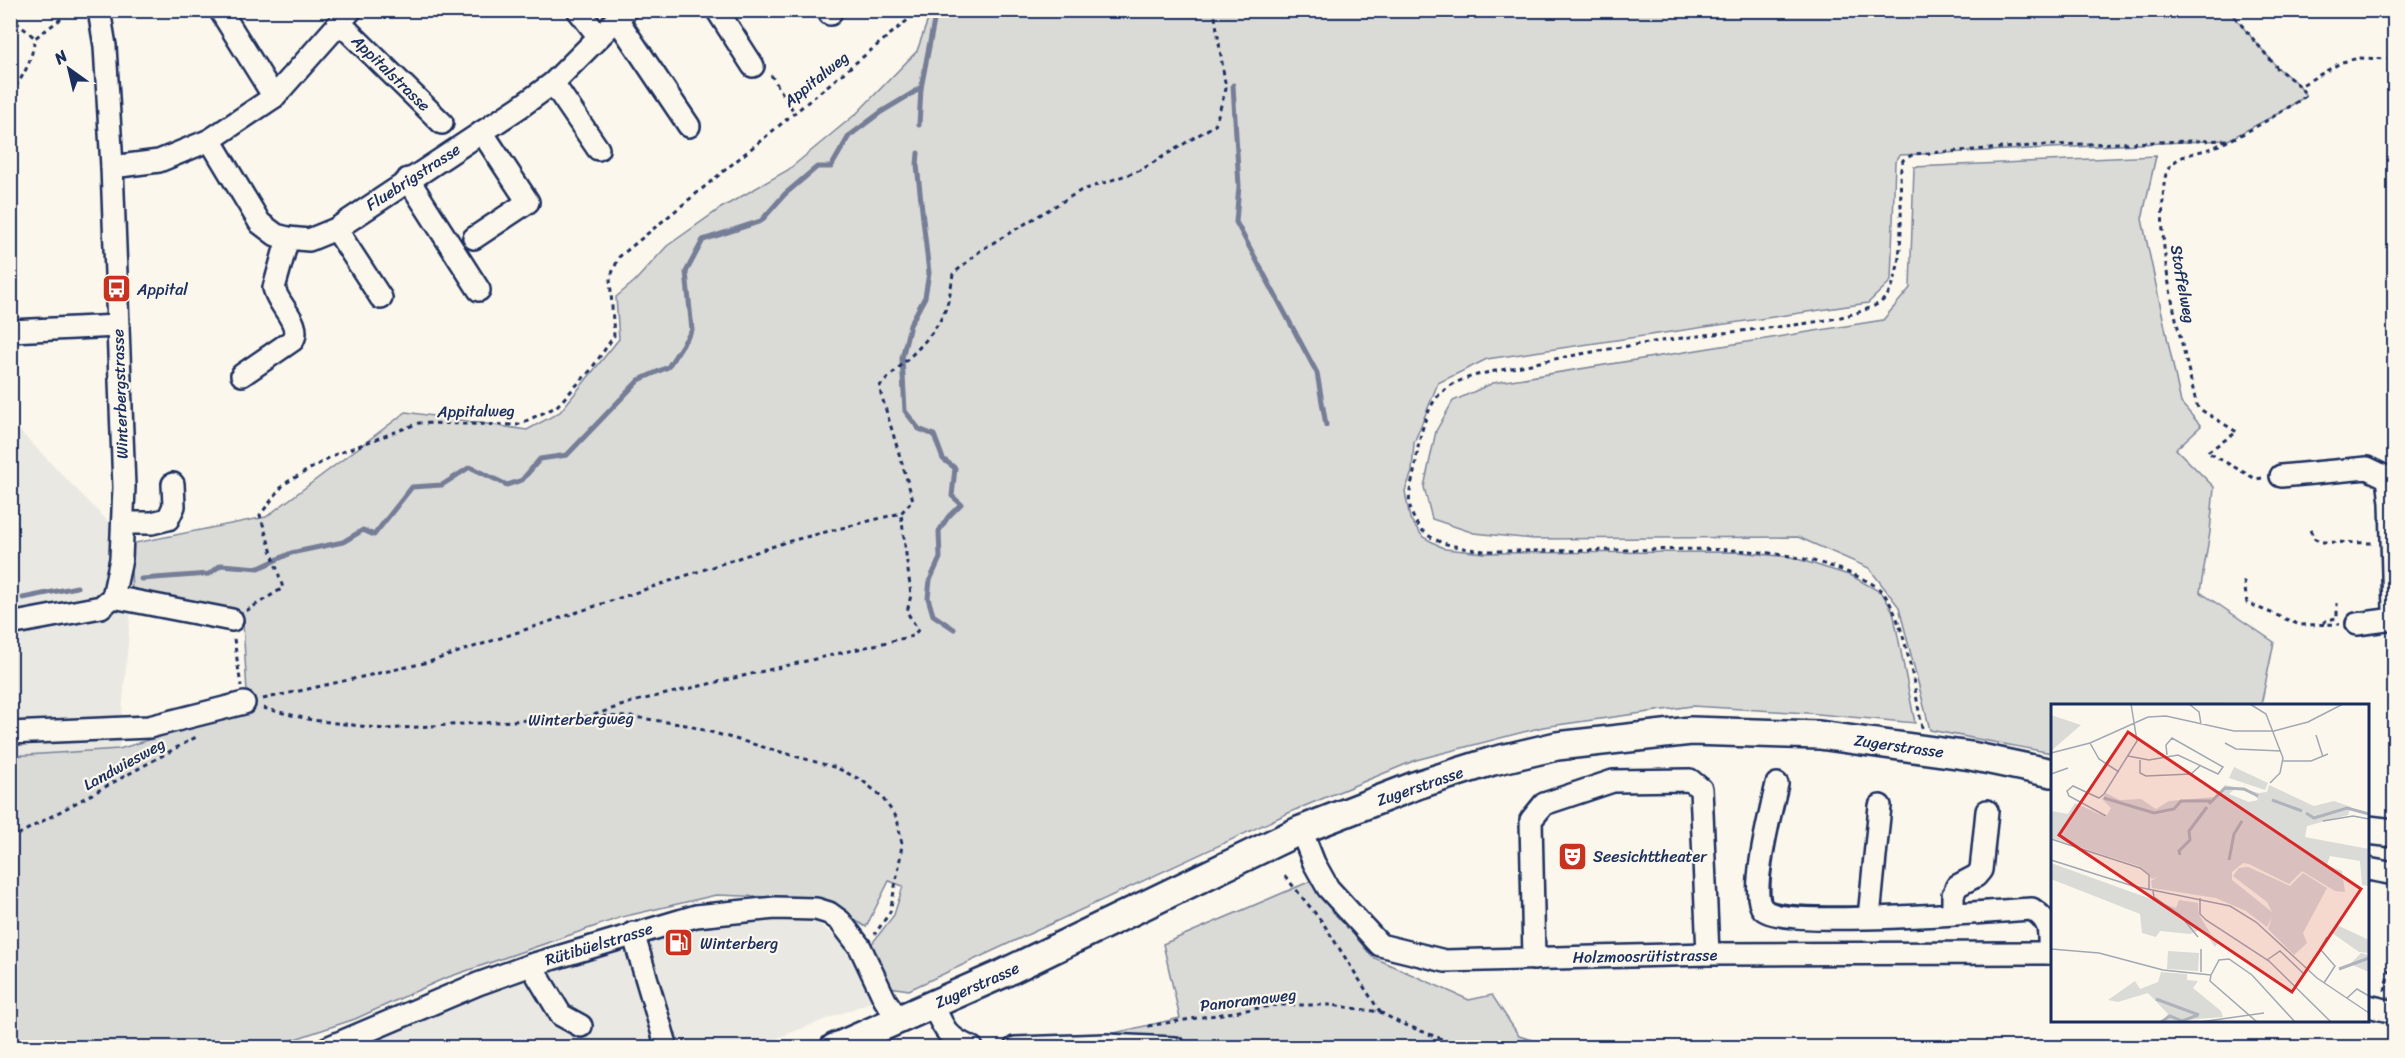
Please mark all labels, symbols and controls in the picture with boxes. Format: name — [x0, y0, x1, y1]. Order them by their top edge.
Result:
street label: Appitalstrasse — [344, 27, 438, 119]
north arrow — [39, 39, 99, 99]
text: N — [47, 41, 74, 73]
street label: Appitalweg — [776, 43, 855, 115]
street label: Fluebrigstrasse — [360, 135, 466, 219]
street label: Stoffelweg — [2162, 243, 2204, 325]
bus stop icon: Appital — [100, 273, 132, 305]
place label: Appital — [136, 275, 188, 304]
street label: Winterbergstrasse — [103, 328, 137, 460]
street label: Appitalweg — [436, 396, 515, 426]
street label: Winterbergweg — [528, 704, 634, 734]
inset map — [2051, 704, 2369, 1022]
street label: Zugerstrasse — [1852, 725, 1946, 767]
street label: Landwiesweg — [77, 729, 171, 799]
street label: Zugerstrasse — [1373, 758, 1467, 814]
theatre icon: Seesichttheater — [1556, 840, 1588, 872]
place label: Seesichttheater — [1593, 842, 1708, 871]
street label: Rütibüelstrasse — [541, 914, 657, 974]
fuel station icon: Winterberg — [663, 927, 695, 959]
place label: Winterberg — [700, 929, 778, 958]
street label: Holzmoosrütistrasse — [1572, 940, 1718, 972]
street label: Zugerstrasse — [930, 953, 1024, 1017]
street label: Panoramaweg — [1198, 980, 1298, 1020]

